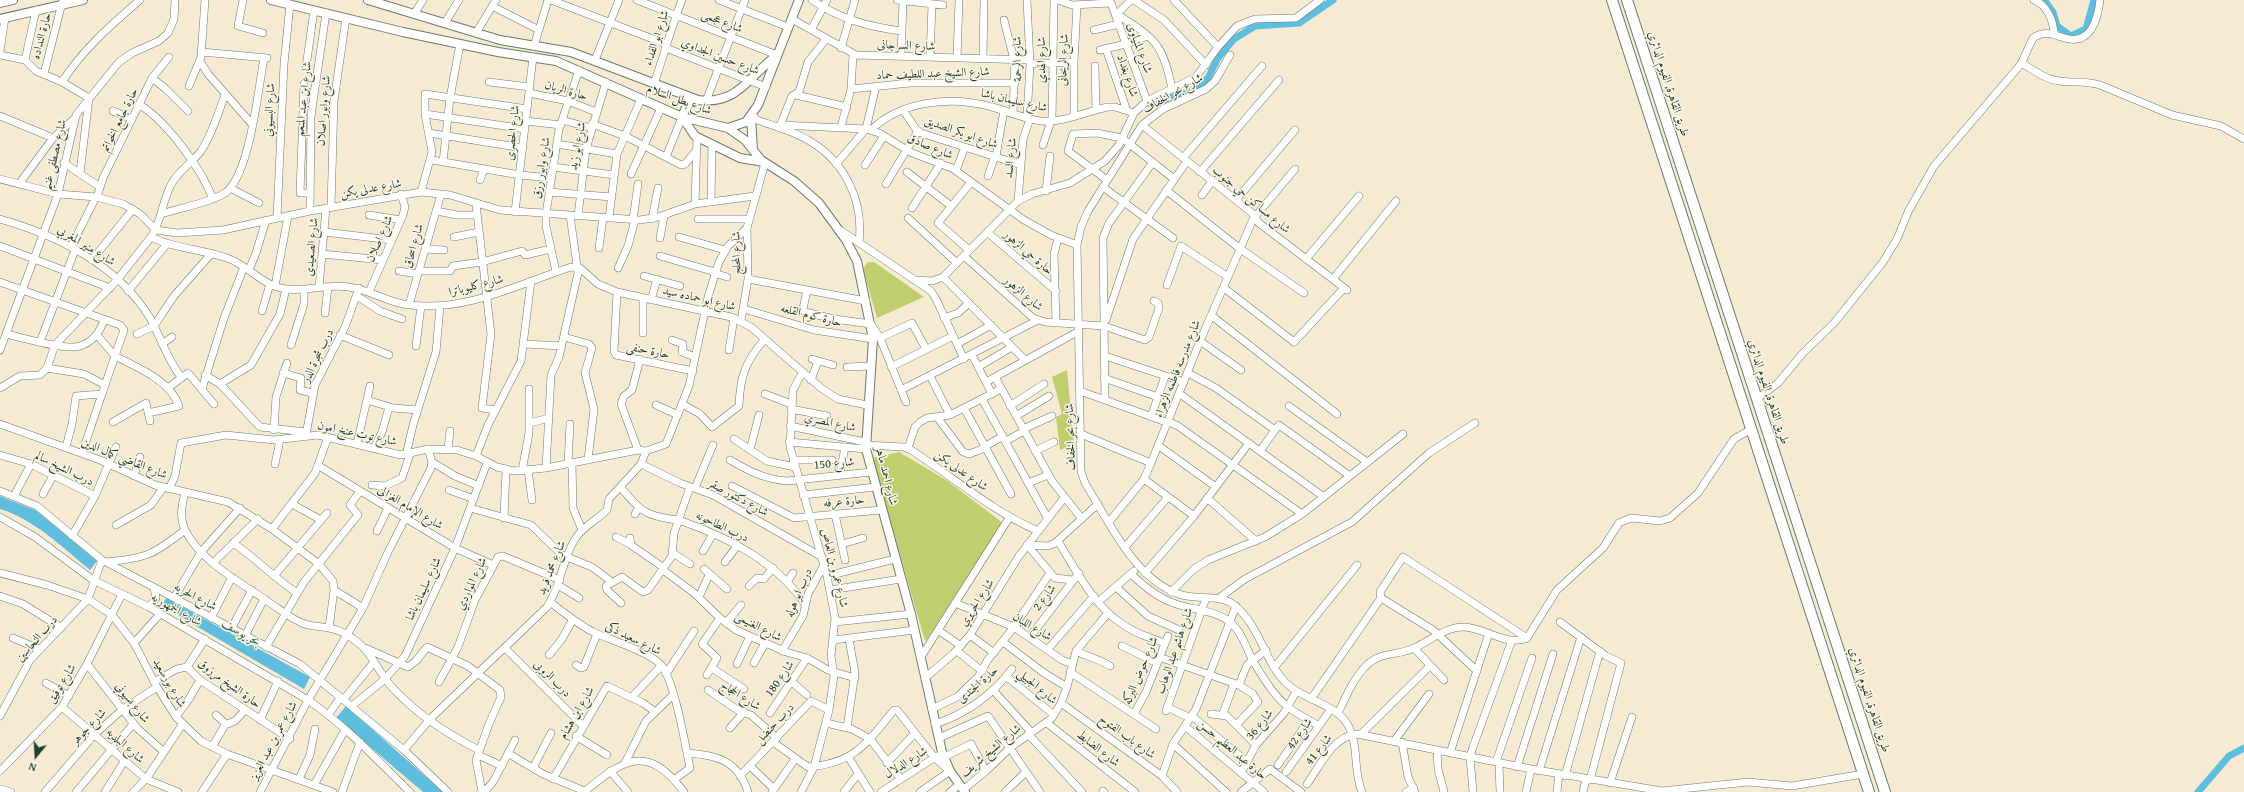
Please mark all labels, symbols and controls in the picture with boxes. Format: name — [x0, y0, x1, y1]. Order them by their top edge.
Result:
street label: شارع عجمى — [699, 7, 745, 37]
street label: شارع ابو الفداء — [641, 9, 673, 67]
street label: حارة النداده — [29, 11, 55, 61]
street label: شارع المنياوى — [1123, 21, 1155, 75]
street label: طريق القاهرة, الفيوم الدائري — [1644, 30, 1692, 138]
street label: شارع الريحانى — [1056, 34, 1072, 86]
street label: شارع حسين الجداوي — [679, 36, 761, 78]
street label: شارع الرحمة — [1010, 36, 1026, 82]
street label: شارع الهدي — [1035, 37, 1049, 83]
street label: شارع السرجانى — [877, 38, 935, 54]
street label: شارع بغداد — [1113, 53, 1141, 99]
street label: شارع ابن عبد المنعم — [293, 61, 315, 137]
street label: شارع الشيخ عبد اللطيف حماد — [876, 65, 990, 83]
street label: شارع بحر الخفاف — [1140, 71, 1206, 117]
street label: شارع وابور اصلان — [314, 75, 334, 147]
street label: حارة الريان — [543, 78, 589, 104]
street label: شارع بطل السلام — [645, 82, 713, 118]
street label: شارع البسيوني — [261, 83, 279, 137]
street label: حارة جامع الخواتم — [98, 86, 142, 154]
street label: شارع سليمان باشا — [979, 86, 1049, 116]
street label: شارع الحصرى — [503, 105, 523, 161]
street label: شارع ابو بكر الصديق — [922, 114, 1000, 152]
street label: شارع مصطفى غنيم — [40, 118, 70, 192]
street label: شارع ابو زيد — [566, 121, 590, 171]
street label: شارع صادق — [905, 131, 955, 163]
street label: شارع وابور رزق — [530, 136, 554, 200]
street label: شارع السد — [1002, 137, 1020, 179]
street label: شارع مساكن حي جنوب — [1209, 163, 1293, 237]
street label: شارع عدلى يكن — [339, 177, 403, 201]
street label: شارع اصلان — [363, 213, 397, 265]
street label: شارع الصعيدى — [302, 217, 322, 277]
street label: شارع اسحاق — [401, 222, 427, 270]
street label: شارع منير المغربي — [54, 223, 118, 269]
street label: حارة حي الزهور — [1000, 228, 1056, 278]
street label: شارع المحلج — [729, 231, 745, 275]
street label: شارع كليوباترا — [447, 272, 505, 300]
street label: شارع الزهور — [1001, 274, 1045, 314]
street label: شارع ابو حماده سيد — [661, 284, 737, 314]
street label: حارة كوم القلعه — [779, 301, 843, 331]
street label: شارع مدرسه فاطمه الزهراء — [1152, 318, 1204, 420]
street label: درب شجرة الدر — [299, 327, 337, 385]
street label: طريق القاهرة, الفيوم الدائري — [1744, 338, 1792, 446]
street label: حارة حنفى — [625, 340, 671, 362]
street label: شارع بحر الخفاف — [1063, 403, 1079, 471]
street label: شارع المصري — [803, 411, 857, 435]
street label: شارع توت عنخ امون — [316, 419, 398, 449]
street label: شارع القاضي كمال الدين — [79, 435, 169, 483]
street label: شارع احمد ماهر — [872, 445, 900, 507]
street label: شارع عدلى يكن — [932, 447, 990, 495]
street label: درب الشيخ سالم — [32, 449, 96, 489]
street label: شارع 150 — [813, 455, 855, 473]
street label: شارع دكتور صقر — [705, 476, 771, 520]
street label: شارع الإمام الغزالى — [375, 483, 445, 533]
street label: حارة عرفه — [823, 493, 865, 511]
street label: درب الطاحونه — [693, 508, 751, 546]
street label: شارع عمرو بن العاص — [817, 527, 851, 609]
street label: شارع محمد فريد — [535, 539, 569, 597]
street label: شارع سليمان باشا — [403, 555, 445, 623]
street label: شارع المواردي — [454, 555, 490, 613]
street label: درب ابو هوله — [782, 566, 816, 620]
street label: شارع الحريري — [956, 577, 998, 629]
street label: شارع الحريه — [171, 580, 219, 614]
street label: شارع 2 — [1030, 582, 1060, 614]
street label: شارع الجمهوريه — [148, 590, 204, 630]
street label: شارع هاشم عبد الوهاب — [1153, 606, 1197, 696]
street label: شارع الغنيمى — [732, 609, 784, 645]
street label: شارع اللبان — [1010, 610, 1054, 644]
street label: درب النحاسين — [13, 613, 61, 665]
water label: بحر يوسف — [218, 616, 264, 650]
street label: شارع سعيد ذكى — [603, 619, 663, 659]
street label: شارع حوض البركه — [1120, 635, 1162, 707]
street label: طريق القاهرة, الفيوم الدائري — [1845, 646, 1893, 754]
street label: شارع بورسعيد — [149, 656, 189, 710]
street label: حارة الشيخ مرزوق — [195, 656, 263, 712]
street label: درب الروبى — [530, 657, 574, 701]
street label: شارع 180 — [762, 658, 798, 700]
street label: شارع توفيق — [44, 662, 80, 706]
street label: حارة الجندى — [954, 663, 1002, 707]
street label: شارع الجبيلي — [1014, 666, 1060, 708]
street label: شارع الحجاج — [717, 678, 763, 714]
street label: شارع بسيوني — [112, 680, 152, 726]
street label: شارع ابن هشام — [556, 684, 598, 742]
street label: شارع عمر بن عبد العزيز — [247, 699, 301, 783]
street label: درب حنضل — [752, 700, 798, 748]
street label: شارع جوهر — [68, 706, 110, 748]
street label: شارع 36 — [1243, 707, 1277, 743]
street label: شارع باب الفتوح — [1096, 712, 1158, 762]
street label: شارع 42 — [1284, 716, 1316, 752]
street label: حارة عبد العظيم حسن — [1194, 717, 1270, 783]
street label: شارع الشيخ شريف — [958, 721, 1024, 781]
street label: شارع البلديه — [103, 725, 147, 767]
street label: شارع الضابط — [1074, 728, 1122, 770]
street label: شارع 41 — [1303, 732, 1335, 768]
north arrow — [16, 736, 56, 776]
street label: شارع الدلال — [882, 744, 930, 782]
text: N — [26, 759, 38, 776]

